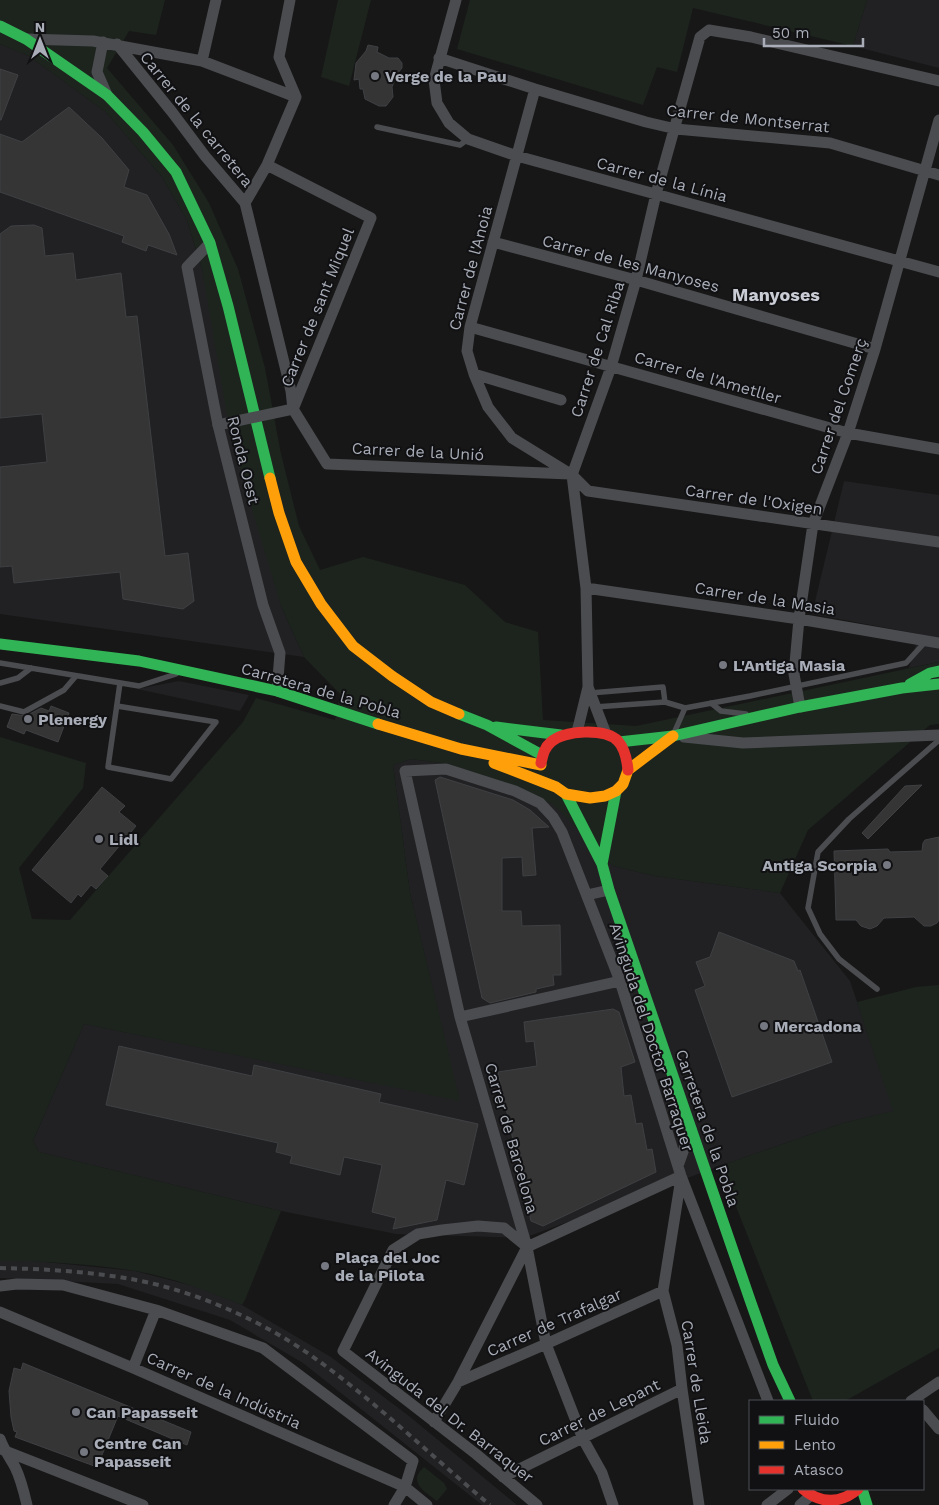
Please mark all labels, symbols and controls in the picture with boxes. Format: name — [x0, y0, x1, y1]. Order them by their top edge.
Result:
north arrow — [15, 15, 65, 65]
scale bar — [764, 15, 863, 47]
text: N — [35, 19, 45, 35]
text: 50 m — [772, 24, 809, 42]
street label: Carrer de la carretera — [136, 48, 257, 191]
place label: Verge de la Pau — [385, 67, 507, 86]
marker: Verge de la Pau — [369, 70, 381, 82]
street label: Carrer de Montserrat — [665, 100, 831, 137]
street label: Carrer de la Línia — [594, 153, 729, 206]
street label: Carrer de l'Anoia — [445, 204, 496, 333]
street label: Carrer de sant Miquel — [277, 225, 358, 389]
street label: Carrer de les Manyoses — [540, 231, 722, 296]
street label: Carrer de Cal Riba — [566, 279, 628, 420]
district label: Manyoses — [732, 284, 820, 305]
street label: Carrer del Comerç — [806, 335, 871, 477]
street label: Carrer de l'Ametller — [632, 347, 784, 408]
street label: Ronda Oest — [223, 414, 264, 507]
street label: Carrer de la Unió — [351, 439, 485, 464]
street label: Carrer de l'Oxigen — [684, 480, 824, 519]
street label: Carrer de la Masia — [693, 578, 836, 619]
place label: L'Antiga Masia — [733, 656, 846, 675]
street label: Carretera de la Pobla — [239, 659, 403, 722]
marker: L'Antiga Masia — [717, 659, 729, 671]
place label: Plenergy — [38, 710, 108, 729]
marker: Plenergy — [22, 713, 34, 725]
place label: Lidl — [109, 830, 139, 849]
marker: Lidl — [93, 833, 105, 845]
place label: Antiga Scorpia — [762, 856, 878, 875]
marker: Antiga Scorpia — [881, 859, 893, 871]
street label: Avinguda del Doctor Barraquer — [606, 920, 698, 1154]
place label: Mercadona — [774, 1017, 862, 1036]
marker: Mercadona — [758, 1020, 770, 1032]
street label: Carretera de la Pobla — [672, 1047, 743, 1209]
street label: Carrer de Barcelona — [481, 1061, 542, 1216]
place label: Plaça del Joc de la Pilota — [335, 1248, 440, 1285]
marker: Plaça del Joc de la Pilota — [319, 1260, 331, 1272]
street label: Carrer de Trafalgar — [484, 1284, 625, 1361]
street label: Carrer de Lleida — [677, 1319, 716, 1446]
street label: Avinguda del Dr. Barraquer — [362, 1344, 538, 1487]
street label: Carrer de la Indústria — [144, 1348, 304, 1433]
street label: Carrer de Lepant — [535, 1375, 663, 1450]
legend — [749, 1400, 924, 1490]
place label: Can Papasseit — [86, 1403, 198, 1422]
marker: Can Papasseit — [70, 1406, 82, 1418]
text: Fluido — [794, 1411, 839, 1429]
place label: Centre Can Papasseit — [94, 1434, 182, 1471]
text: Lento — [794, 1436, 836, 1454]
marker: Centre Can Papasseit — [78, 1446, 90, 1458]
text: Atasco — [794, 1461, 843, 1479]

